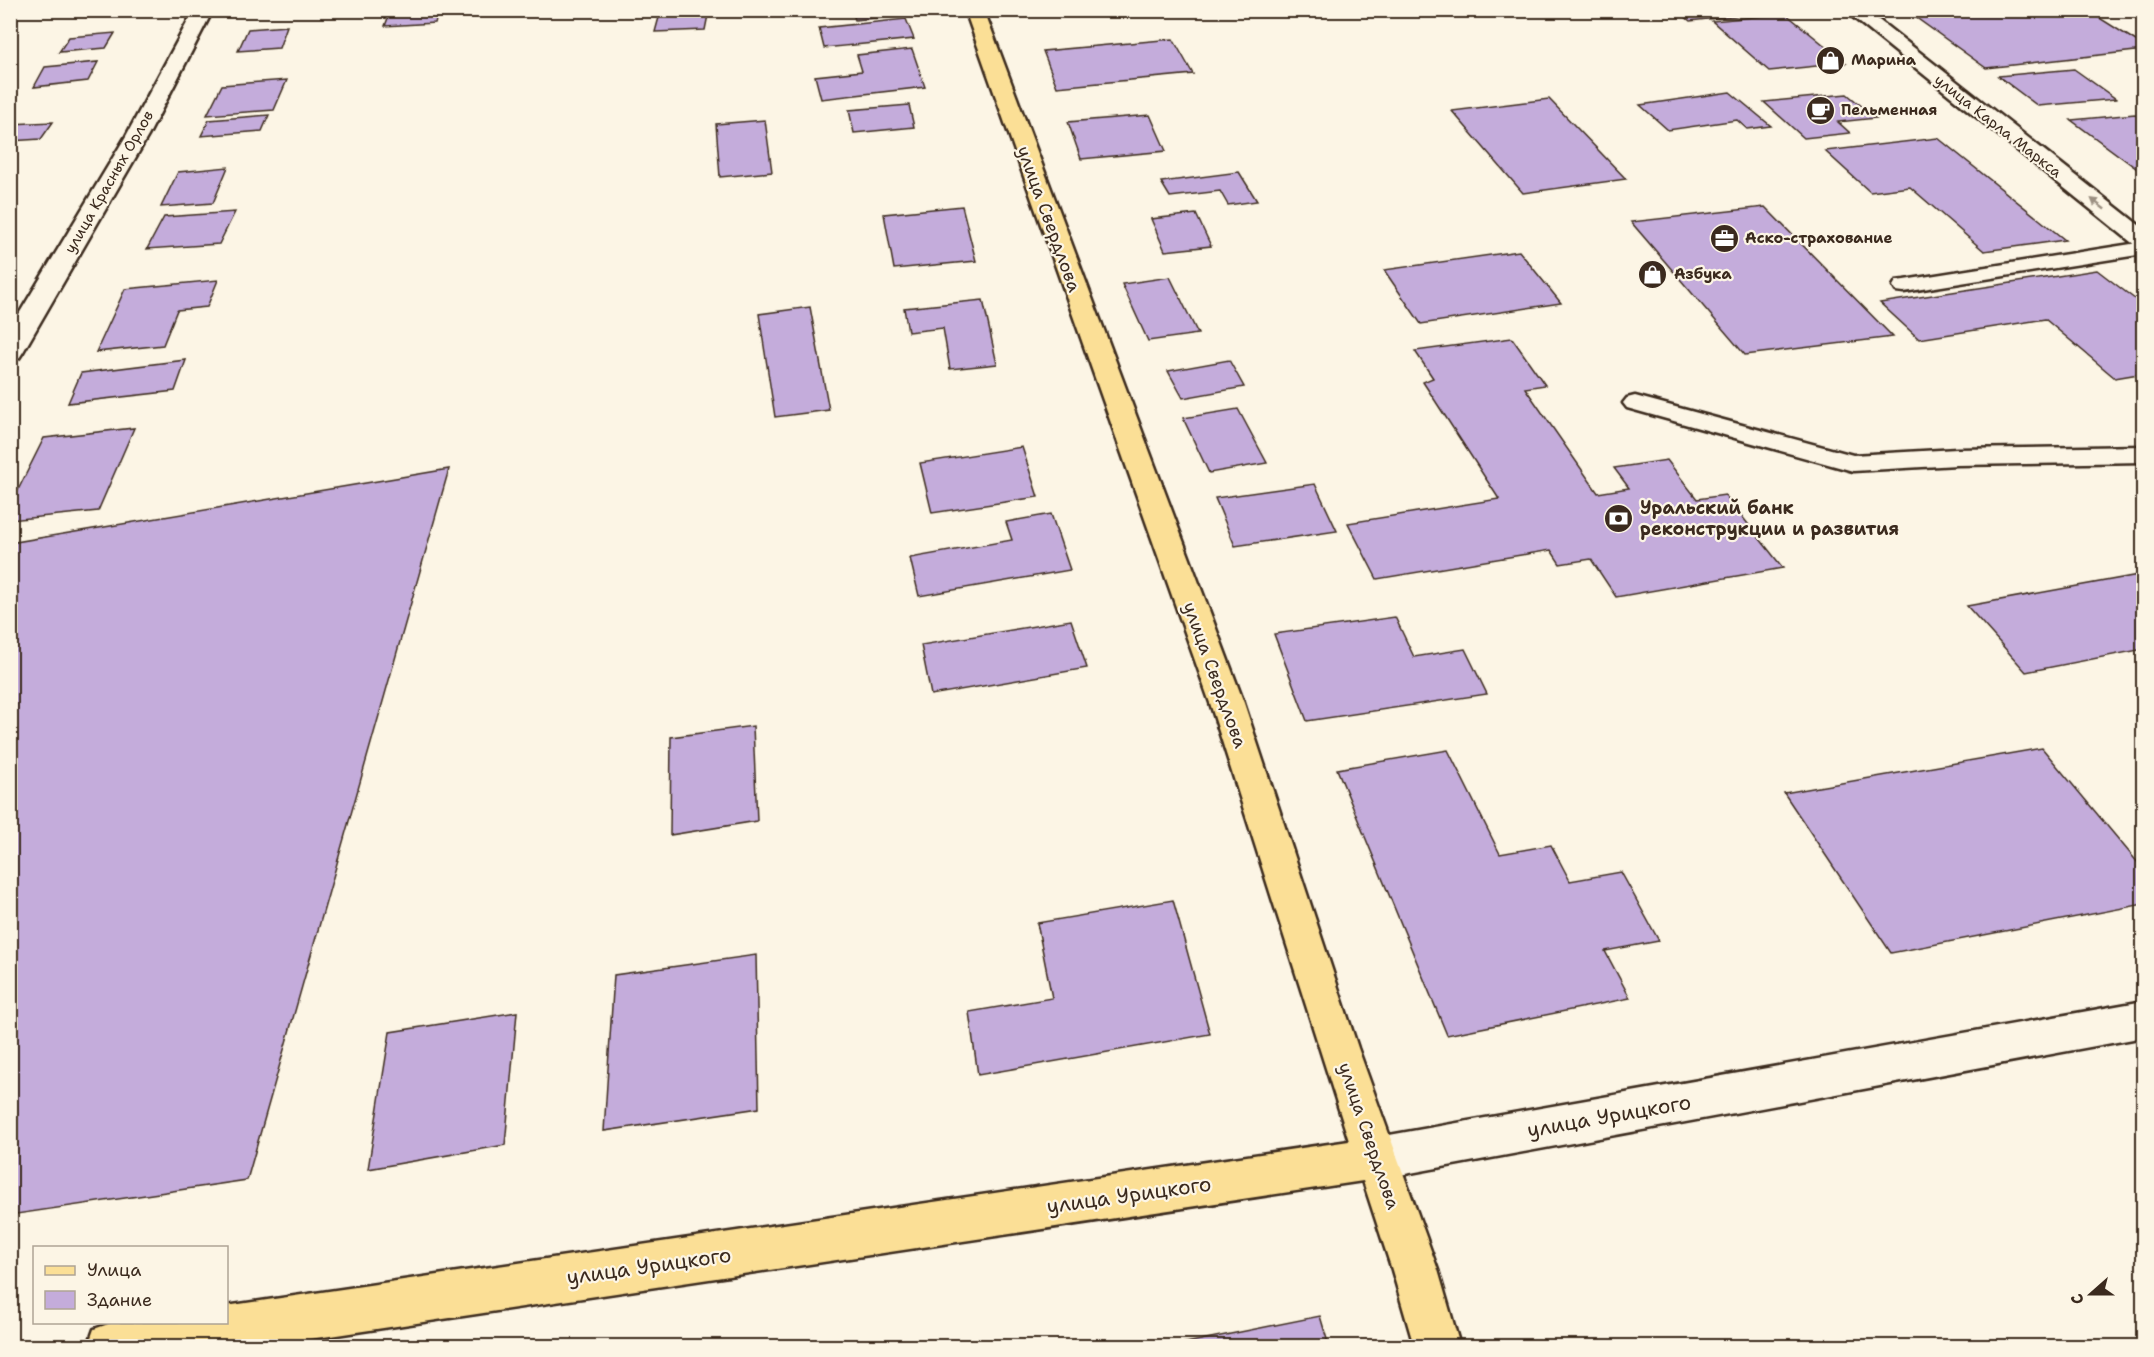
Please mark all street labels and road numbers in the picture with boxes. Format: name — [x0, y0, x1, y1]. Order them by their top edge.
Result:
street label: улица Карла Маркса — [1930, 70, 2066, 183]
street label: улица Красных Орлов — [60, 107, 158, 257]
street label: улица Свердлова — [1011, 143, 1087, 295]
street label: улица Свердлова — [1177, 599, 1253, 751]
street label: улица Свердлова — [1333, 1059, 1405, 1213]
street label: улица Урицкого — [1525, 1088, 1693, 1144]
street label: улица Урицкого — [1045, 1170, 1213, 1220]
street label: улица Урицкого — [565, 1241, 733, 1291]

